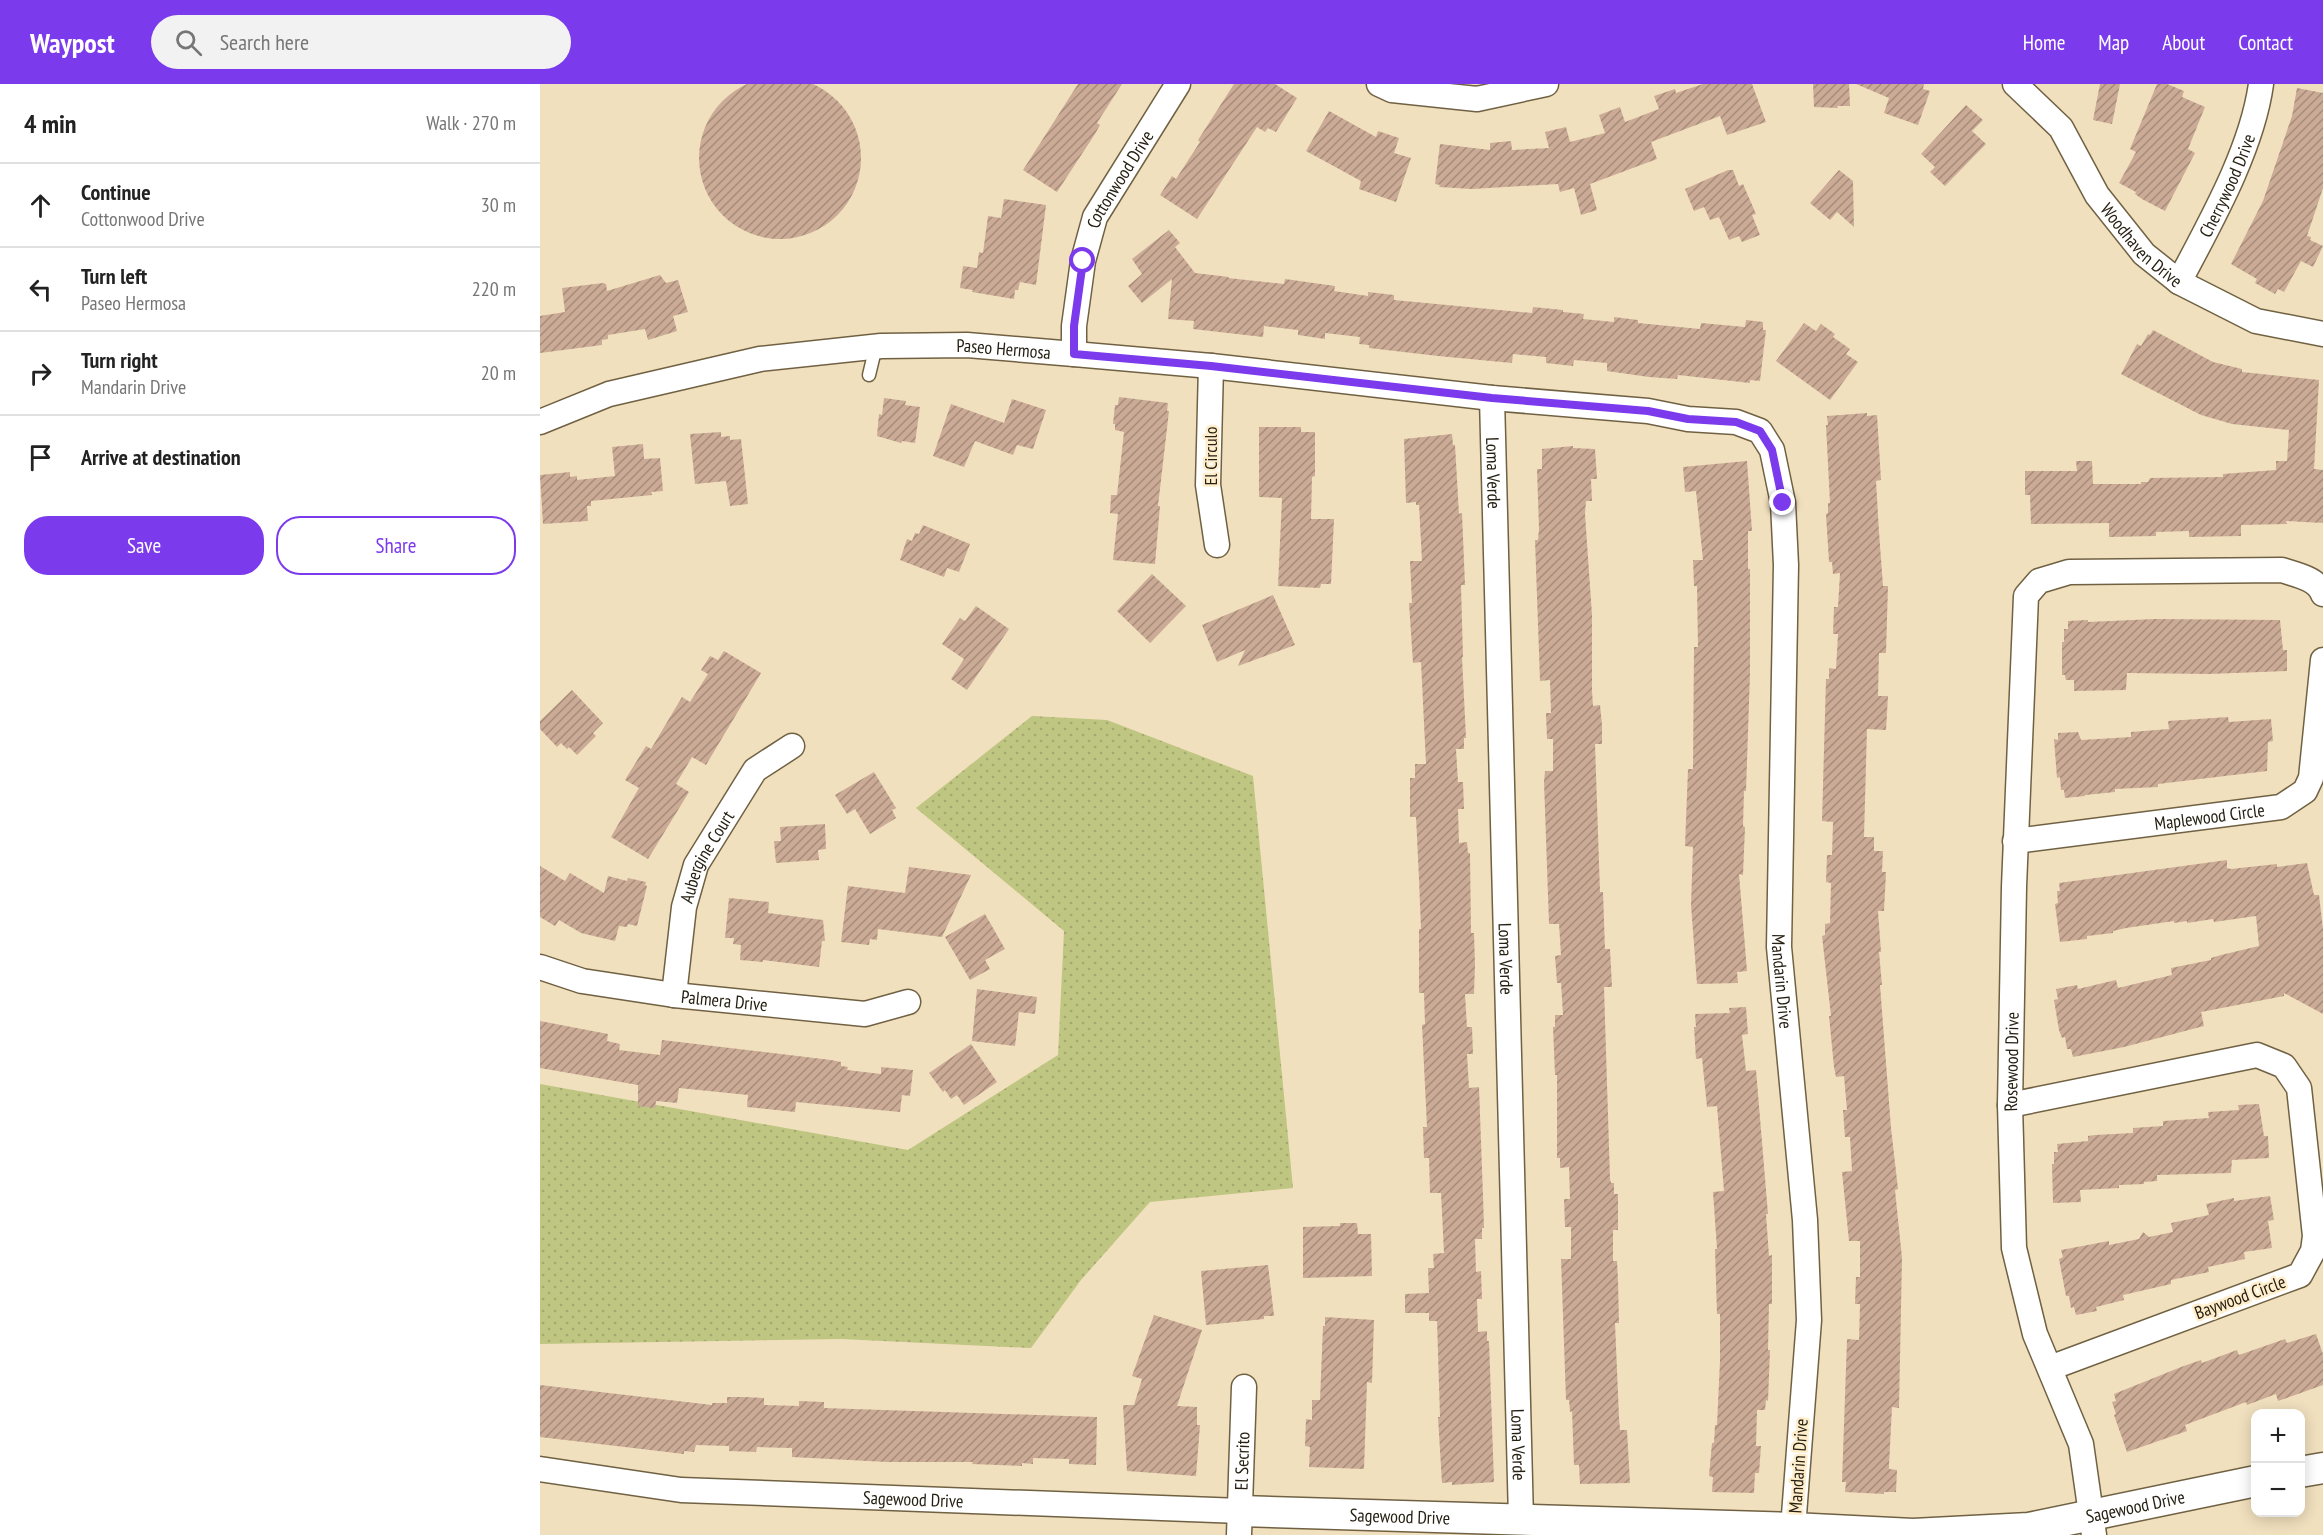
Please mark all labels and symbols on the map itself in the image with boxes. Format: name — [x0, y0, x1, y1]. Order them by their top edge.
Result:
street label: Cottonwood Drive — [1081, 126, 1158, 231]
street label: Cherrywood Drive — [2193, 131, 2260, 241]
street label: Woodhaven Drive — [2096, 198, 2187, 292]
route start — [1069, 247, 1095, 273]
street label: Paseo Hermosa — [956, 333, 1052, 364]
street label: El Circulo — [1199, 426, 1222, 486]
street label: Loma Verde — [1482, 437, 1506, 509]
route end — [1769, 489, 1795, 515]
street label: Maplewood Circle — [2153, 798, 2266, 835]
street label: Aubergine Court — [674, 806, 739, 905]
street label: Loma Verde — [1494, 923, 1519, 995]
street label: Mandarin Drive — [1767, 934, 1798, 1029]
street label: Palmera Drive — [680, 984, 769, 1016]
street label: Rosewood Drive — [1998, 1012, 2023, 1112]
street label: Baywood Circle — [2191, 1270, 2289, 1324]
street label: Loma Verde — [1507, 1408, 1532, 1481]
street label: Mandarin Drive — [1783, 1418, 1813, 1514]
street label: El Secrito — [1229, 1431, 1254, 1491]
street label: Sagewood Drive — [863, 1485, 964, 1512]
street label: Sagewood Drive — [2084, 1485, 2187, 1527]
street label: Sagewood Drive — [1349, 1503, 1450, 1529]

